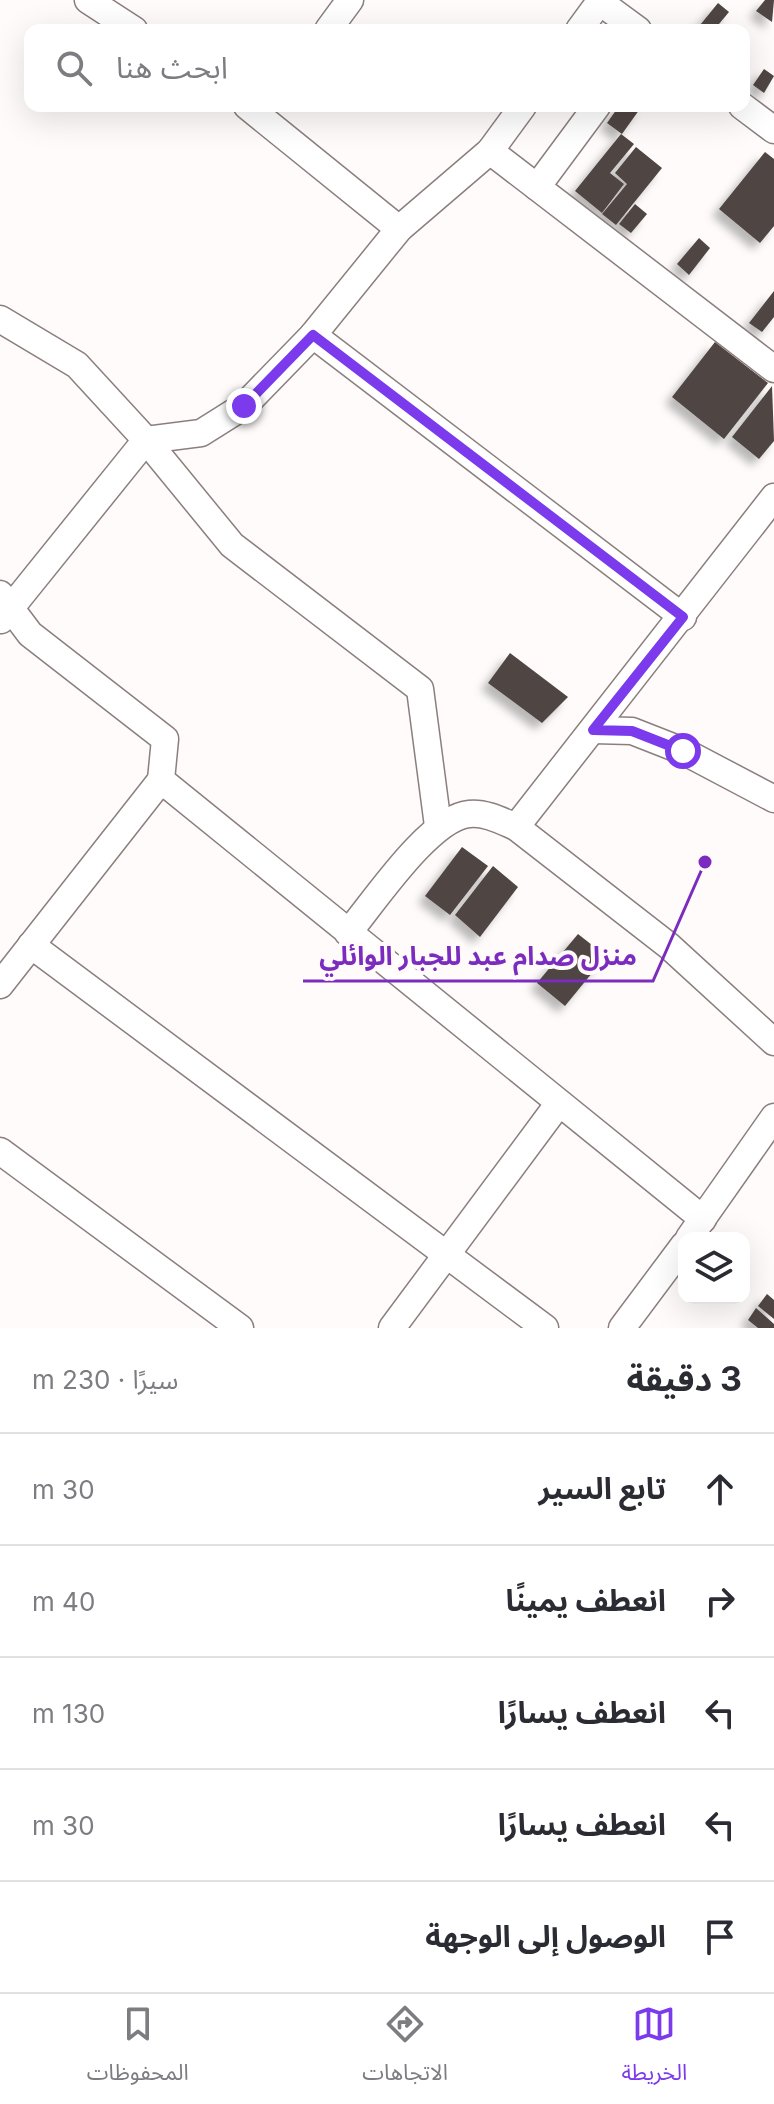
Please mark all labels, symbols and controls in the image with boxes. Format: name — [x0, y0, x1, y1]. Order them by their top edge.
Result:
search box — [24, 24, 750, 112]
icon: search — [52, 46, 96, 90]
text: ابحث هنا — [116, 49, 228, 85]
route end — [226, 388, 262, 424]
route start — [665, 733, 701, 769]
callout: منزل صدام عبد للجبار الوائلي — [303, 931, 653, 981]
text: منزل صدام عبد للجبار الوائلي — [319, 940, 637, 977]
map controls — [678, 1232, 750, 1304]
button: layers — [678, 1232, 750, 1304]
text: 3 دقيقة — [626, 1358, 742, 1399]
text: سيرًا · 230 m — [32, 1364, 178, 1395]
icon: ahead — [698, 1467, 742, 1511]
text: تابع السير — [539, 1470, 666, 1506]
text: 30 m — [32, 1474, 95, 1505]
icon: right — [698, 1579, 742, 1623]
text: انعطف يمينًا — [506, 1582, 666, 1618]
text: 40 m — [32, 1586, 95, 1617]
icon: left — [698, 1691, 742, 1735]
text: انعطف يسارًا — [498, 1694, 666, 1730]
text: 130 m — [32, 1698, 105, 1729]
icon: left — [698, 1803, 742, 1847]
text: انعطف يسارًا — [498, 1806, 666, 1842]
text: 30 m — [32, 1810, 95, 1841]
icon: arrive — [698, 1915, 742, 1959]
text: الوصول إلى الوجهة — [425, 1918, 666, 1954]
tab: المحفوظات — [87, 2002, 189, 2096]
tab: الاتجاهات — [362, 2002, 448, 2096]
tab: الخريطة — [621, 2002, 687, 2096]

